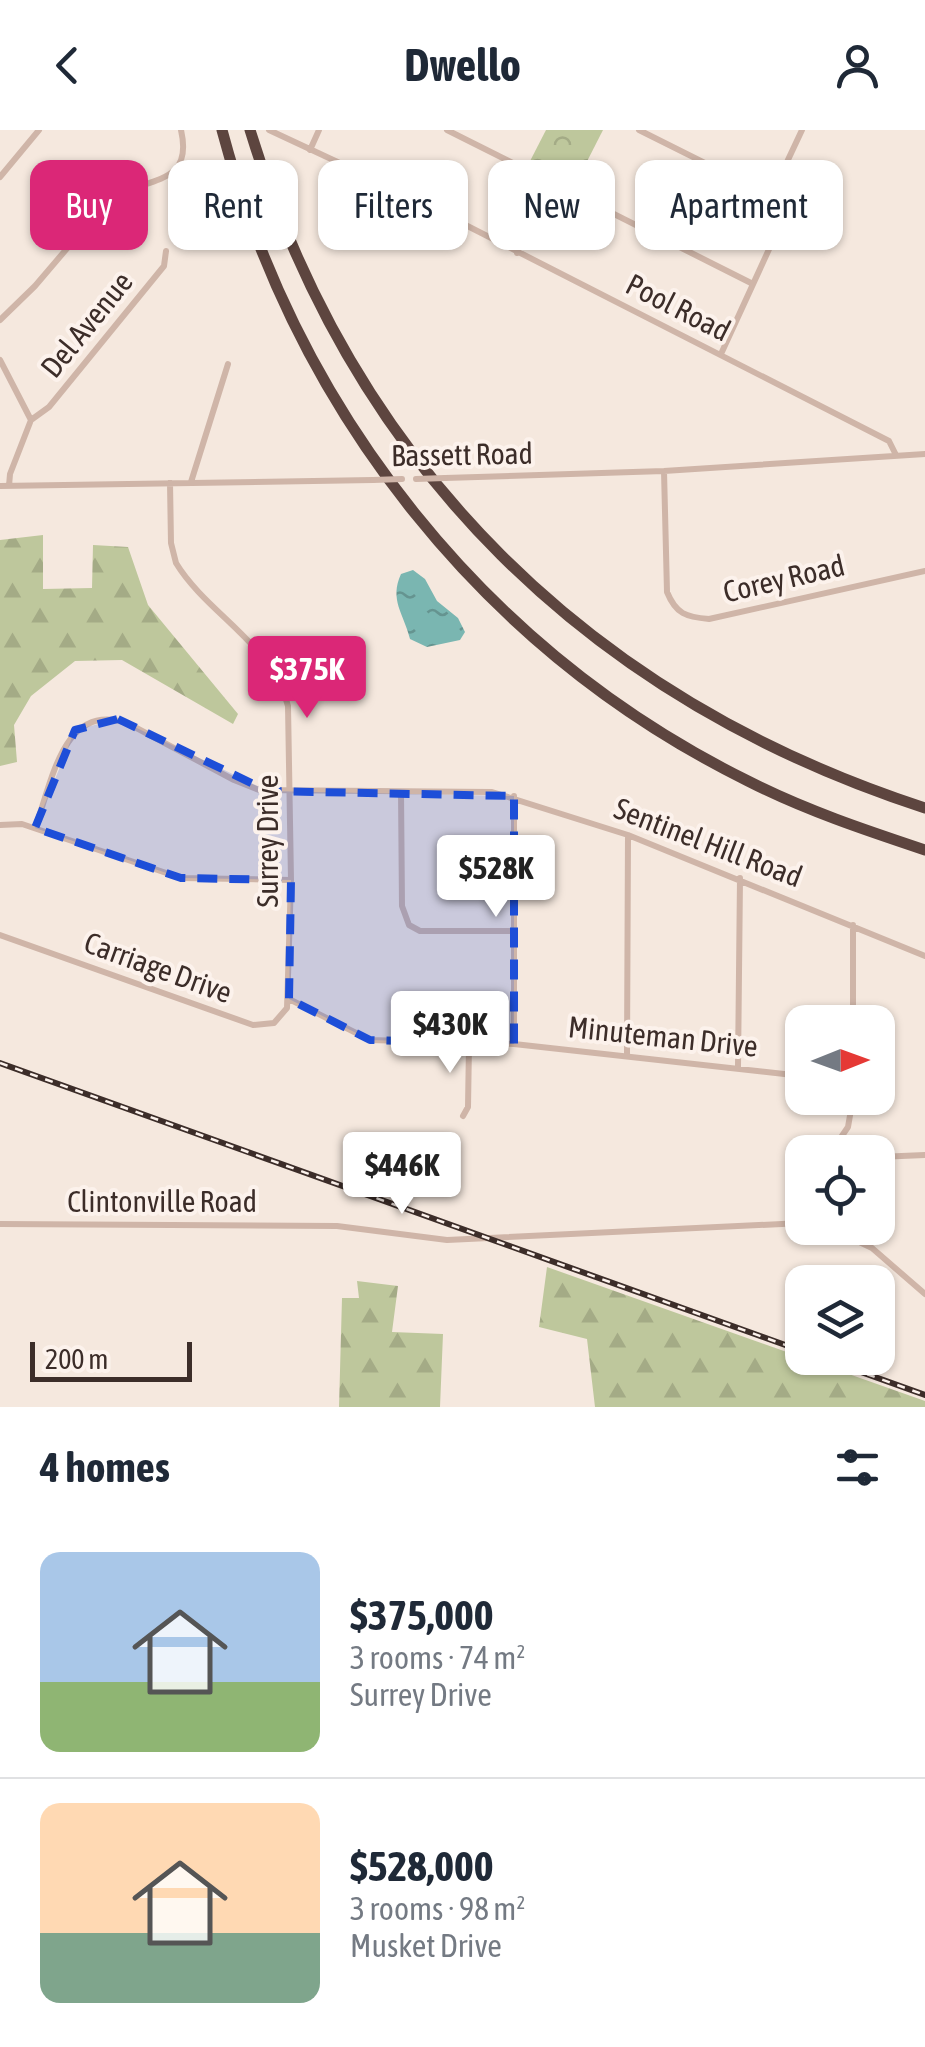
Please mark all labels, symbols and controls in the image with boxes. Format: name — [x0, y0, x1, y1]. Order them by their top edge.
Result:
icon: back — [40, 38, 95, 93]
icon: person — [830, 38, 885, 93]
text: Dwello — [404, 39, 521, 91]
chip: Buy — [30, 160, 148, 250]
chip: Rent — [168, 160, 298, 250]
chip: Filters — [318, 160, 468, 250]
chip: New — [488, 160, 615, 250]
chip: Apartment — [635, 160, 843, 250]
street label: Del Avenue — [34, 265, 139, 384]
street label: Pool Road — [621, 267, 736, 348]
street label: Bassett Road — [391, 436, 533, 472]
street label: Corey Road — [720, 548, 848, 608]
pin: $375K — [237, 636, 377, 721]
text: $375K — [270, 650, 344, 687]
street label: Surrey Drive — [250, 775, 284, 907]
street label: Sentinel Hill Road — [610, 791, 807, 893]
pin: $528K — [426, 835, 566, 920]
text: $528K — [459, 849, 533, 886]
street label: Carriage Drive — [80, 925, 237, 1009]
pin: $430K — [380, 991, 520, 1076]
text: $430K — [413, 1005, 487, 1042]
north arrow — [785, 1005, 895, 1115]
map controls — [785, 1005, 895, 1375]
street label: Minuteman Drive — [567, 1009, 760, 1063]
pin: $446K — [332, 1132, 472, 1217]
button: locate — [785, 1135, 895, 1245]
text: $446K — [365, 1146, 439, 1183]
street label: Clintonville Road — [67, 1184, 257, 1218]
button: layers — [785, 1265, 895, 1375]
scale bar — [30, 1337, 192, 1382]
text: 200 m — [45, 1343, 108, 1375]
icon: filters — [830, 1440, 885, 1495]
text: 4 homes — [40, 1443, 170, 1491]
text: $375,000 — [350, 1591, 494, 1639]
icon: home — [120, 1592, 240, 1712]
text: 3 rooms · 74 m² — [350, 1639, 525, 1676]
text: Surrey Drive — [350, 1676, 492, 1713]
text: $528,000 — [350, 1842, 494, 1890]
icon: home — [120, 1843, 240, 1963]
text: 3 rooms · 98 m² — [350, 1890, 525, 1927]
text: Musket Drive — [350, 1927, 502, 1964]

